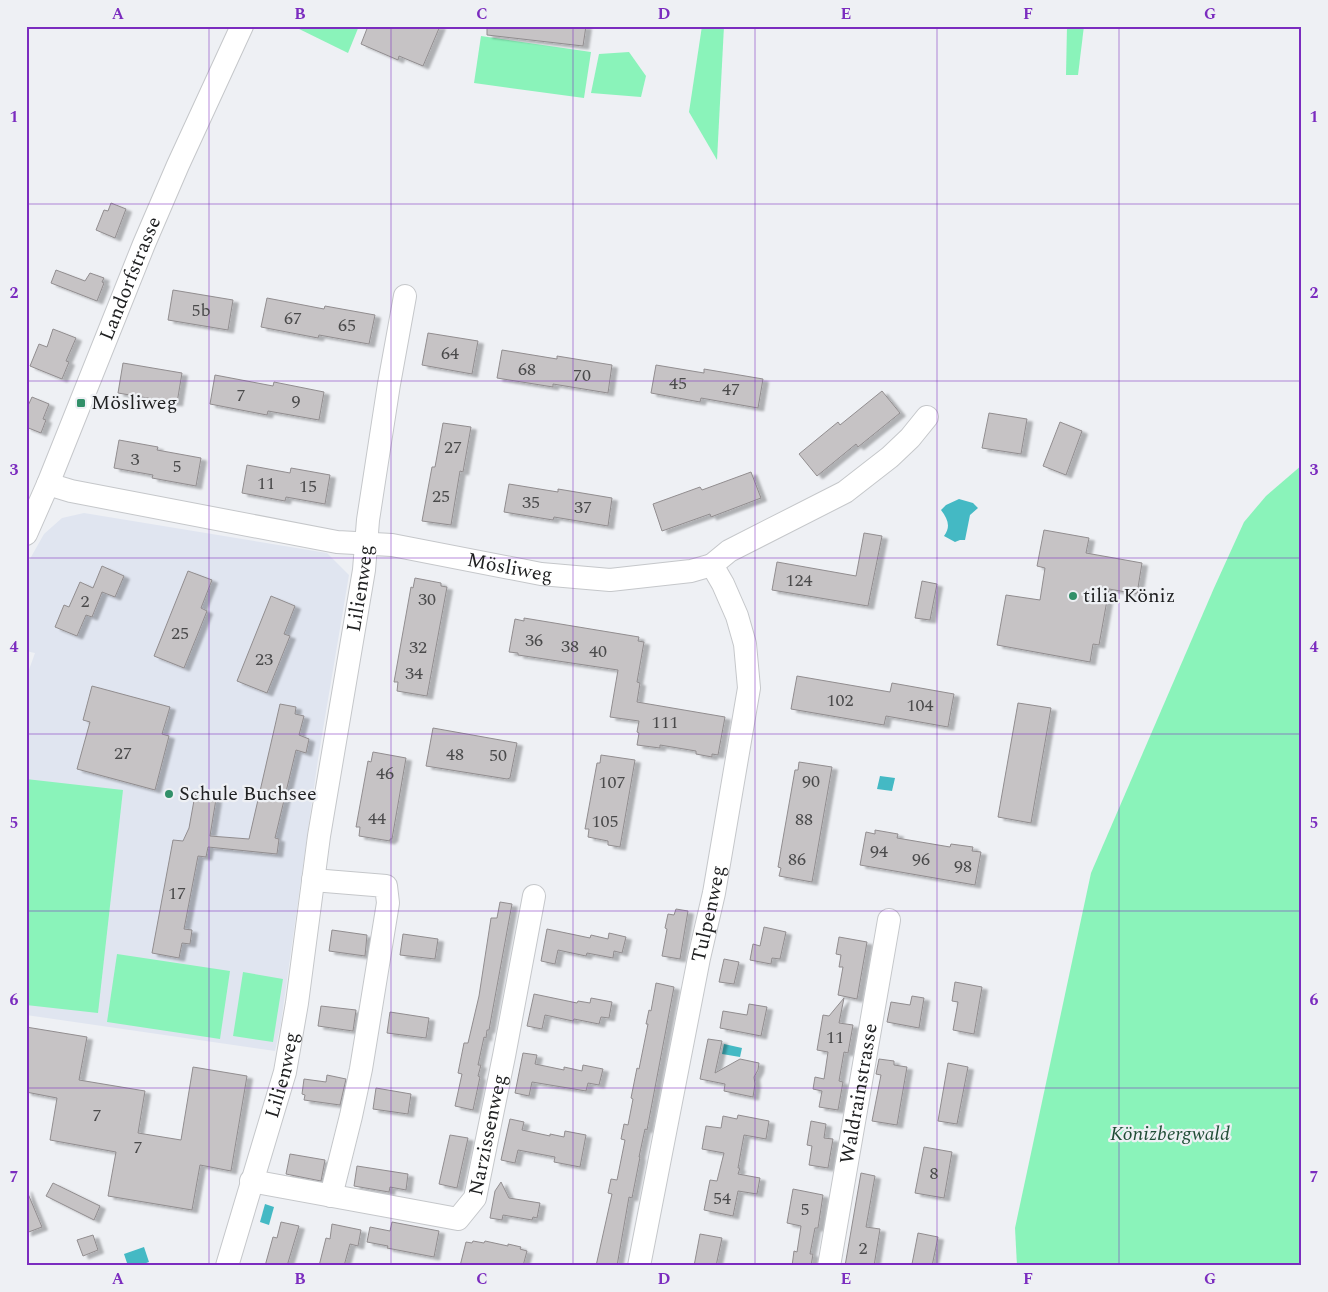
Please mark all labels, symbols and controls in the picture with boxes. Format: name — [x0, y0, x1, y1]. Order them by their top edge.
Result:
text: A — [112, 2, 125, 26]
text: B — [294, 2, 306, 26]
text: C — [476, 2, 488, 26]
text: D — [658, 2, 671, 26]
text: E — [841, 2, 851, 26]
text: F — [1023, 2, 1033, 26]
text: G — [1204, 2, 1216, 26]
text: 1 — [10, 105, 18, 129]
text: 1 — [1310, 105, 1318, 129]
street label: Landorfstrasse — [92, 212, 169, 345]
text: 2 — [10, 281, 19, 305]
text: 2 — [1310, 281, 1319, 305]
house number: 5b — [191, 297, 211, 324]
house number: 67 — [284, 305, 302, 332]
house number: 65 — [338, 312, 356, 339]
house number: 64 — [441, 340, 459, 367]
house number: 68 — [518, 356, 536, 383]
house number: 70 — [573, 362, 591, 389]
house number: 45 — [669, 370, 687, 397]
house number: 47 — [722, 376, 740, 403]
house number: 7 — [237, 382, 246, 409]
place label: Mösliweg — [91, 388, 177, 418]
house number: 9 — [292, 388, 301, 415]
marker: Mösliweg — [75, 397, 87, 409]
house number: 27 — [444, 434, 462, 461]
house number: 3 — [131, 446, 140, 473]
house number: 5 — [173, 453, 182, 480]
text: 3 — [10, 458, 19, 482]
text: 3 — [1310, 458, 1319, 482]
house number: 11 — [257, 470, 275, 497]
house number: 15 — [299, 473, 317, 500]
house number: 25 — [432, 483, 450, 510]
house number: 35 — [522, 489, 540, 516]
house number: 37 — [574, 494, 592, 521]
street label: Lilienweg — [339, 544, 381, 634]
street label: Mösliweg — [465, 545, 554, 590]
house number: 124 — [786, 567, 813, 594]
place label: tilia Köniz — [1083, 581, 1175, 611]
house number: 30 — [418, 586, 436, 613]
house number: 2 — [81, 588, 90, 615]
marker: tilia Köniz — [1067, 590, 1079, 602]
house number: 25 — [171, 620, 189, 647]
house number: 36 — [525, 627, 543, 654]
house number: 38 — [561, 633, 579, 660]
house number: 32 — [409, 634, 427, 661]
text: 4 — [10, 635, 19, 659]
text: 4 — [1310, 635, 1319, 659]
house number: 40 — [589, 638, 607, 665]
house number: 23 — [255, 646, 273, 673]
house number: 34 — [405, 660, 423, 687]
house number: 102 — [827, 687, 854, 714]
house number: 104 — [907, 692, 934, 719]
house number: 111 — [652, 709, 679, 736]
house number: 27 — [114, 740, 132, 767]
house number: 48 — [446, 741, 464, 768]
house number: 50 — [489, 742, 507, 769]
house number: 46 — [376, 760, 394, 787]
house number: 90 — [802, 768, 820, 795]
house number: 107 — [599, 769, 626, 796]
place label: Schule Buchsee — [179, 779, 317, 809]
marker: Schule Buchsee — [163, 788, 175, 800]
house number: 44 — [368, 805, 386, 832]
house number: 88 — [795, 806, 813, 833]
house number: 105 — [592, 808, 619, 835]
text: 5 — [10, 811, 18, 835]
text: 5 — [1310, 811, 1318, 835]
house number: 94 — [870, 838, 888, 865]
house number: 86 — [788, 846, 806, 873]
house number: 96 — [912, 846, 930, 873]
house number: 98 — [954, 853, 972, 880]
street label: Tulpenweg — [683, 863, 733, 965]
house number: 17 — [168, 880, 186, 907]
text: 6 — [10, 988, 19, 1012]
text: 6 — [1310, 988, 1319, 1012]
street label: Waldrainstrasse — [832, 1021, 886, 1166]
house number: 11 — [826, 1024, 844, 1051]
street label: Lilienweg — [257, 1030, 307, 1122]
street label: Narzissenweg — [461, 1071, 515, 1198]
house number: 7 — [93, 1102, 102, 1129]
park label: Könizbergwald — [1110, 1119, 1230, 1149]
house number: 7 — [134, 1134, 143, 1161]
house number: 8 — [930, 1160, 939, 1187]
text: 7 — [10, 1165, 19, 1189]
text: 7 — [1310, 1165, 1319, 1189]
house number: 54 — [713, 1185, 731, 1212]
house number: 5 — [801, 1196, 810, 1223]
house number: 2 — [859, 1235, 868, 1262]
text: A — [112, 1267, 125, 1291]
text: B — [294, 1267, 306, 1291]
text: C — [476, 1267, 488, 1291]
text: D — [658, 1267, 671, 1291]
text: E — [841, 1267, 851, 1291]
text: F — [1023, 1267, 1033, 1291]
text: G — [1204, 1267, 1216, 1291]

